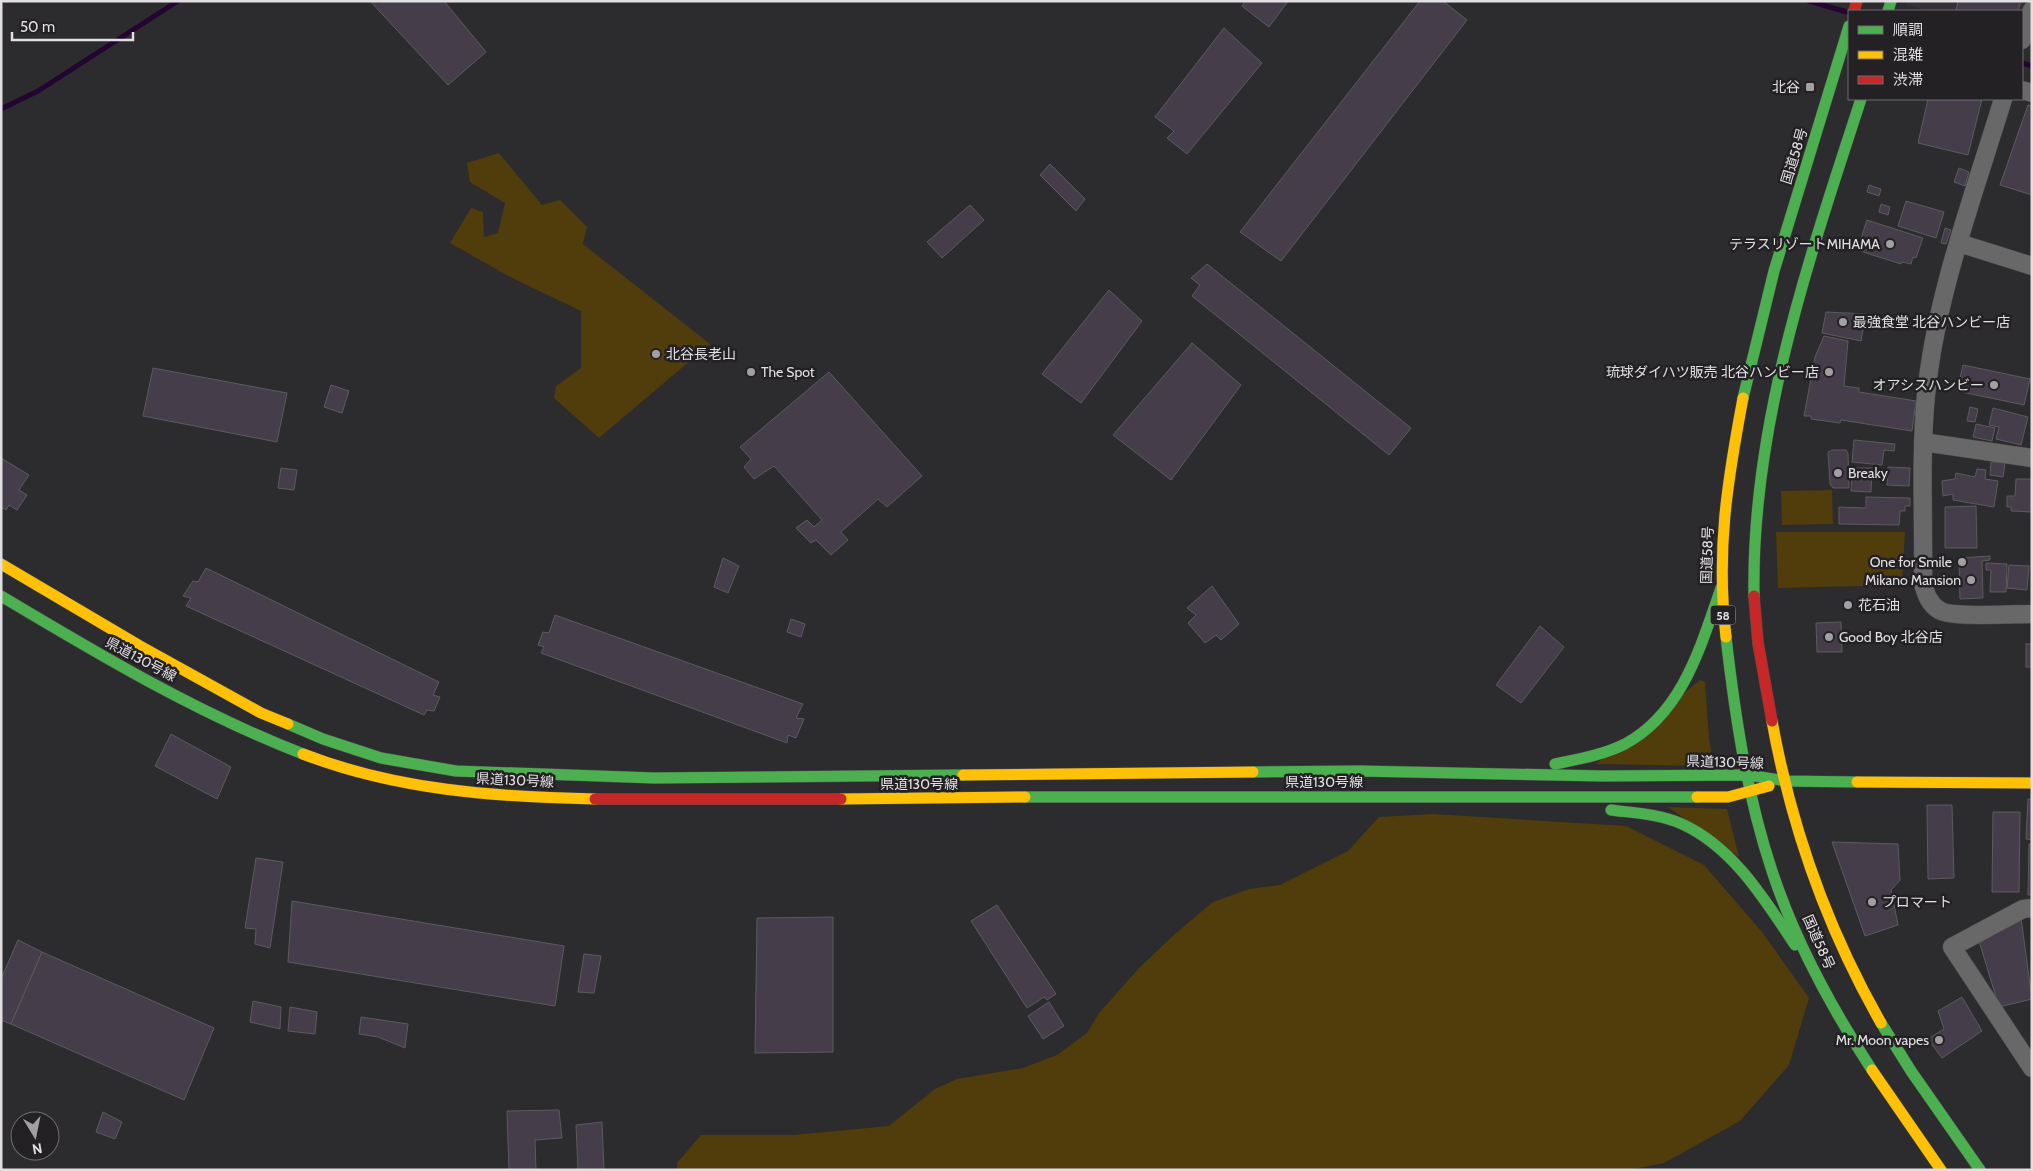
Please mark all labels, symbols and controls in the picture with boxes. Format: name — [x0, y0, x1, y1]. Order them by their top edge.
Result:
scale bar — [12, 10, 134, 42]
legend — [1848, 10, 2023, 100]
text: 50 m — [20, 18, 55, 36]
text: 順調 — [1893, 21, 1923, 39]
text: 混雑 — [1893, 46, 1923, 64]
text: 渋滞 — [1893, 71, 1923, 89]
place label: 北谷 — [1772, 78, 1800, 96]
marker: 北谷 — [1804, 81, 1816, 93]
street label: 国道58号 — [1777, 126, 1811, 186]
place label: テラスリゾートMIHAMA — [1729, 235, 1880, 253]
marker: テラスリゾートMIHAMA — [1884, 238, 1896, 250]
place label: 最強食堂 北谷ハンビー店 — [1853, 313, 2010, 331]
marker: 最強食堂 北谷ハンビー店 — [1837, 316, 1849, 328]
place label: 北谷長老山 — [666, 345, 736, 363]
marker: 北谷長老山 — [650, 348, 662, 360]
place label: The Spot — [761, 363, 815, 381]
place label: 琉球ダイハツ販売 北谷ハンビー店 — [1606, 363, 1819, 381]
marker: The Spot — [745, 366, 757, 378]
marker: 琉球ダイハツ販売 北谷ハンビー店 — [1823, 366, 1835, 378]
place label: オアシスハンビー — [1873, 376, 1984, 394]
marker: オアシスハンビー — [1988, 379, 2000, 391]
place label: Breaky — [1848, 464, 1888, 482]
marker: Breaky — [1832, 467, 1844, 479]
street label: 国道58号 — [1697, 526, 1717, 584]
place label: One for Smile — [1870, 553, 1952, 571]
marker: One for Smile — [1956, 556, 1968, 568]
place label: Mikano Mansion — [1865, 571, 1961, 589]
marker: Mikano Mansion — [1965, 574, 1977, 586]
place label: 花石油 — [1858, 596, 1900, 614]
marker: 花石油 — [1842, 599, 1854, 611]
road number: 58 — [1710, 606, 1736, 624]
place label: Good Boy 北谷店 — [1839, 628, 1943, 646]
marker: Good Boy 北谷店 — [1823, 631, 1835, 643]
street label: 県道130号線 — [102, 633, 180, 685]
street label: 県道130号線 — [1686, 752, 1764, 772]
street label: 県道130号線 — [476, 769, 554, 791]
street label: 県道130号線 — [1285, 773, 1363, 791]
street label: 県道130号線 — [880, 775, 958, 793]
place label: プロマート — [1882, 893, 1952, 911]
marker: プロマート — [1866, 896, 1878, 908]
street label: 国道58号 — [1799, 912, 1839, 972]
place label: Mr. Moon vapes — [1836, 1031, 1929, 1049]
marker: Mr. Moon vapes — [1933, 1034, 1945, 1046]
north arrow — [10, 1111, 60, 1161]
text: N — [31, 1139, 44, 1159]

